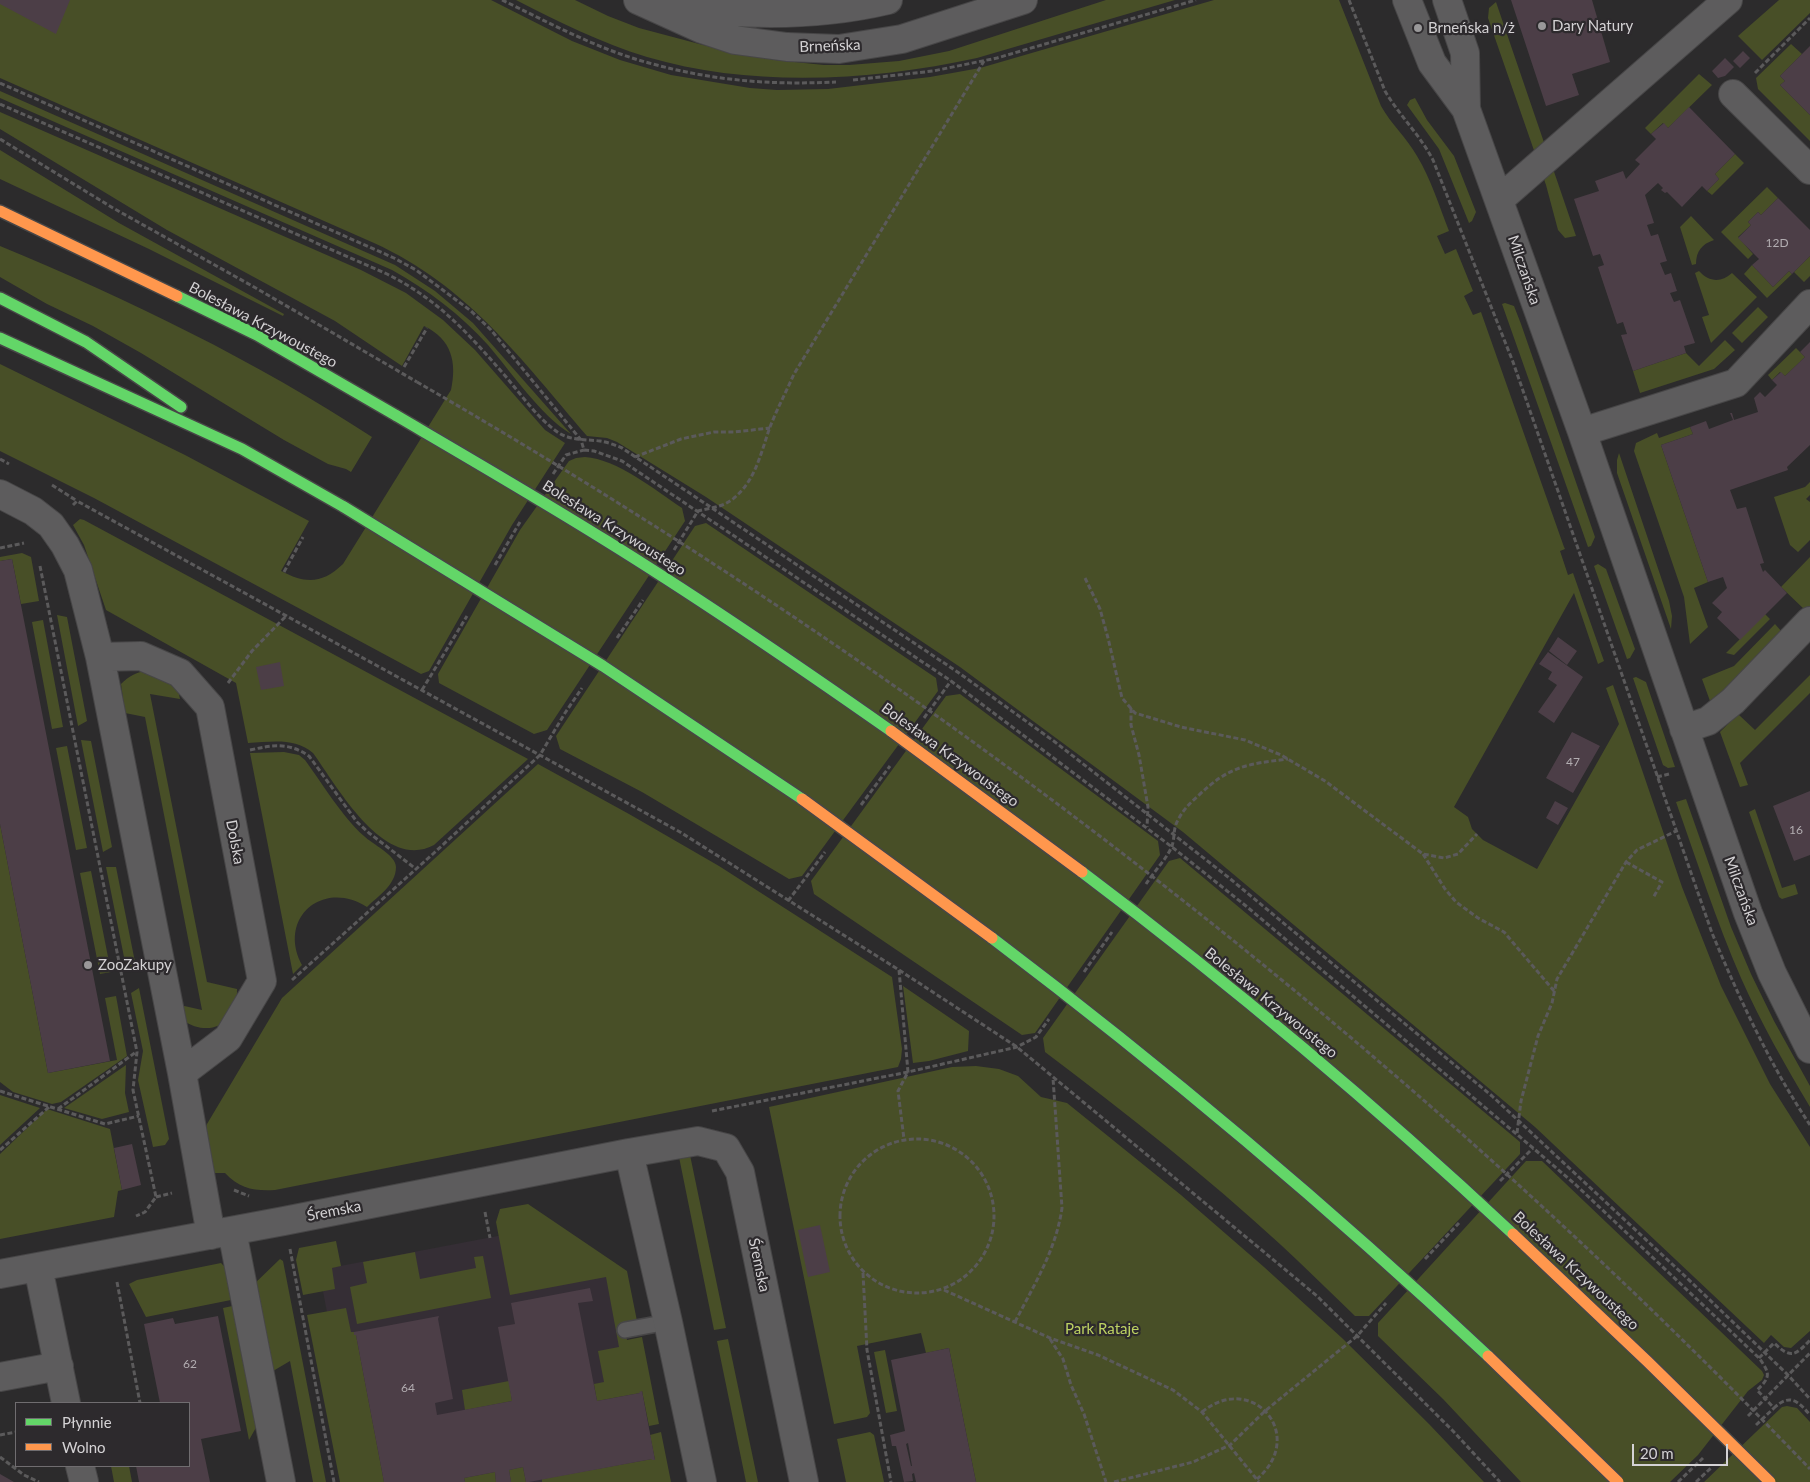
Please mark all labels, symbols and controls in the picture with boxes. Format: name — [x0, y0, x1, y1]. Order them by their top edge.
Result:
place label: Dary Natury — [1552, 17, 1633, 35]
place label: Brneńska n/ż — [1428, 19, 1515, 37]
marker: Dary Natury — [1536, 20, 1548, 32]
marker: Brneńska n/ż — [1412, 22, 1424, 34]
street label: Brneńska — [799, 36, 861, 56]
street label: Milczańska — [1504, 233, 1544, 307]
house number: 12D — [1765, 236, 1789, 250]
street label: Bolesława Krzywoustego — [186, 278, 340, 372]
street label: Bolesława Krzywoustego — [539, 477, 689, 579]
street label: Bolesława Krzywoustego — [878, 699, 1022, 811]
house number: 47 — [1566, 755, 1580, 769]
street label: Dolska — [222, 818, 248, 866]
house number: 16 — [1789, 823, 1803, 837]
street label: Milczańska — [1720, 854, 1762, 928]
street label: Bolesława Krzywoustego — [1201, 944, 1341, 1062]
place label: ZooZakupy — [98, 956, 172, 974]
marker: ZooZakupy — [82, 959, 94, 971]
street label: Śremska — [305, 1197, 363, 1225]
street label: Bolesława Krzywoustego — [1509, 1208, 1643, 1334]
street label: Śremska — [744, 1236, 774, 1294]
park label: Park Rataje — [1065, 1320, 1139, 1338]
house number: 62 — [183, 1357, 197, 1371]
house number: 64 — [401, 1381, 415, 1395]
legend — [15, 1402, 190, 1467]
text: Płynnie — [62, 1413, 112, 1431]
scale bar — [1635, 1434, 1731, 1466]
text: Wolno — [62, 1438, 106, 1456]
text: 20 m — [1640, 1444, 1674, 1462]

